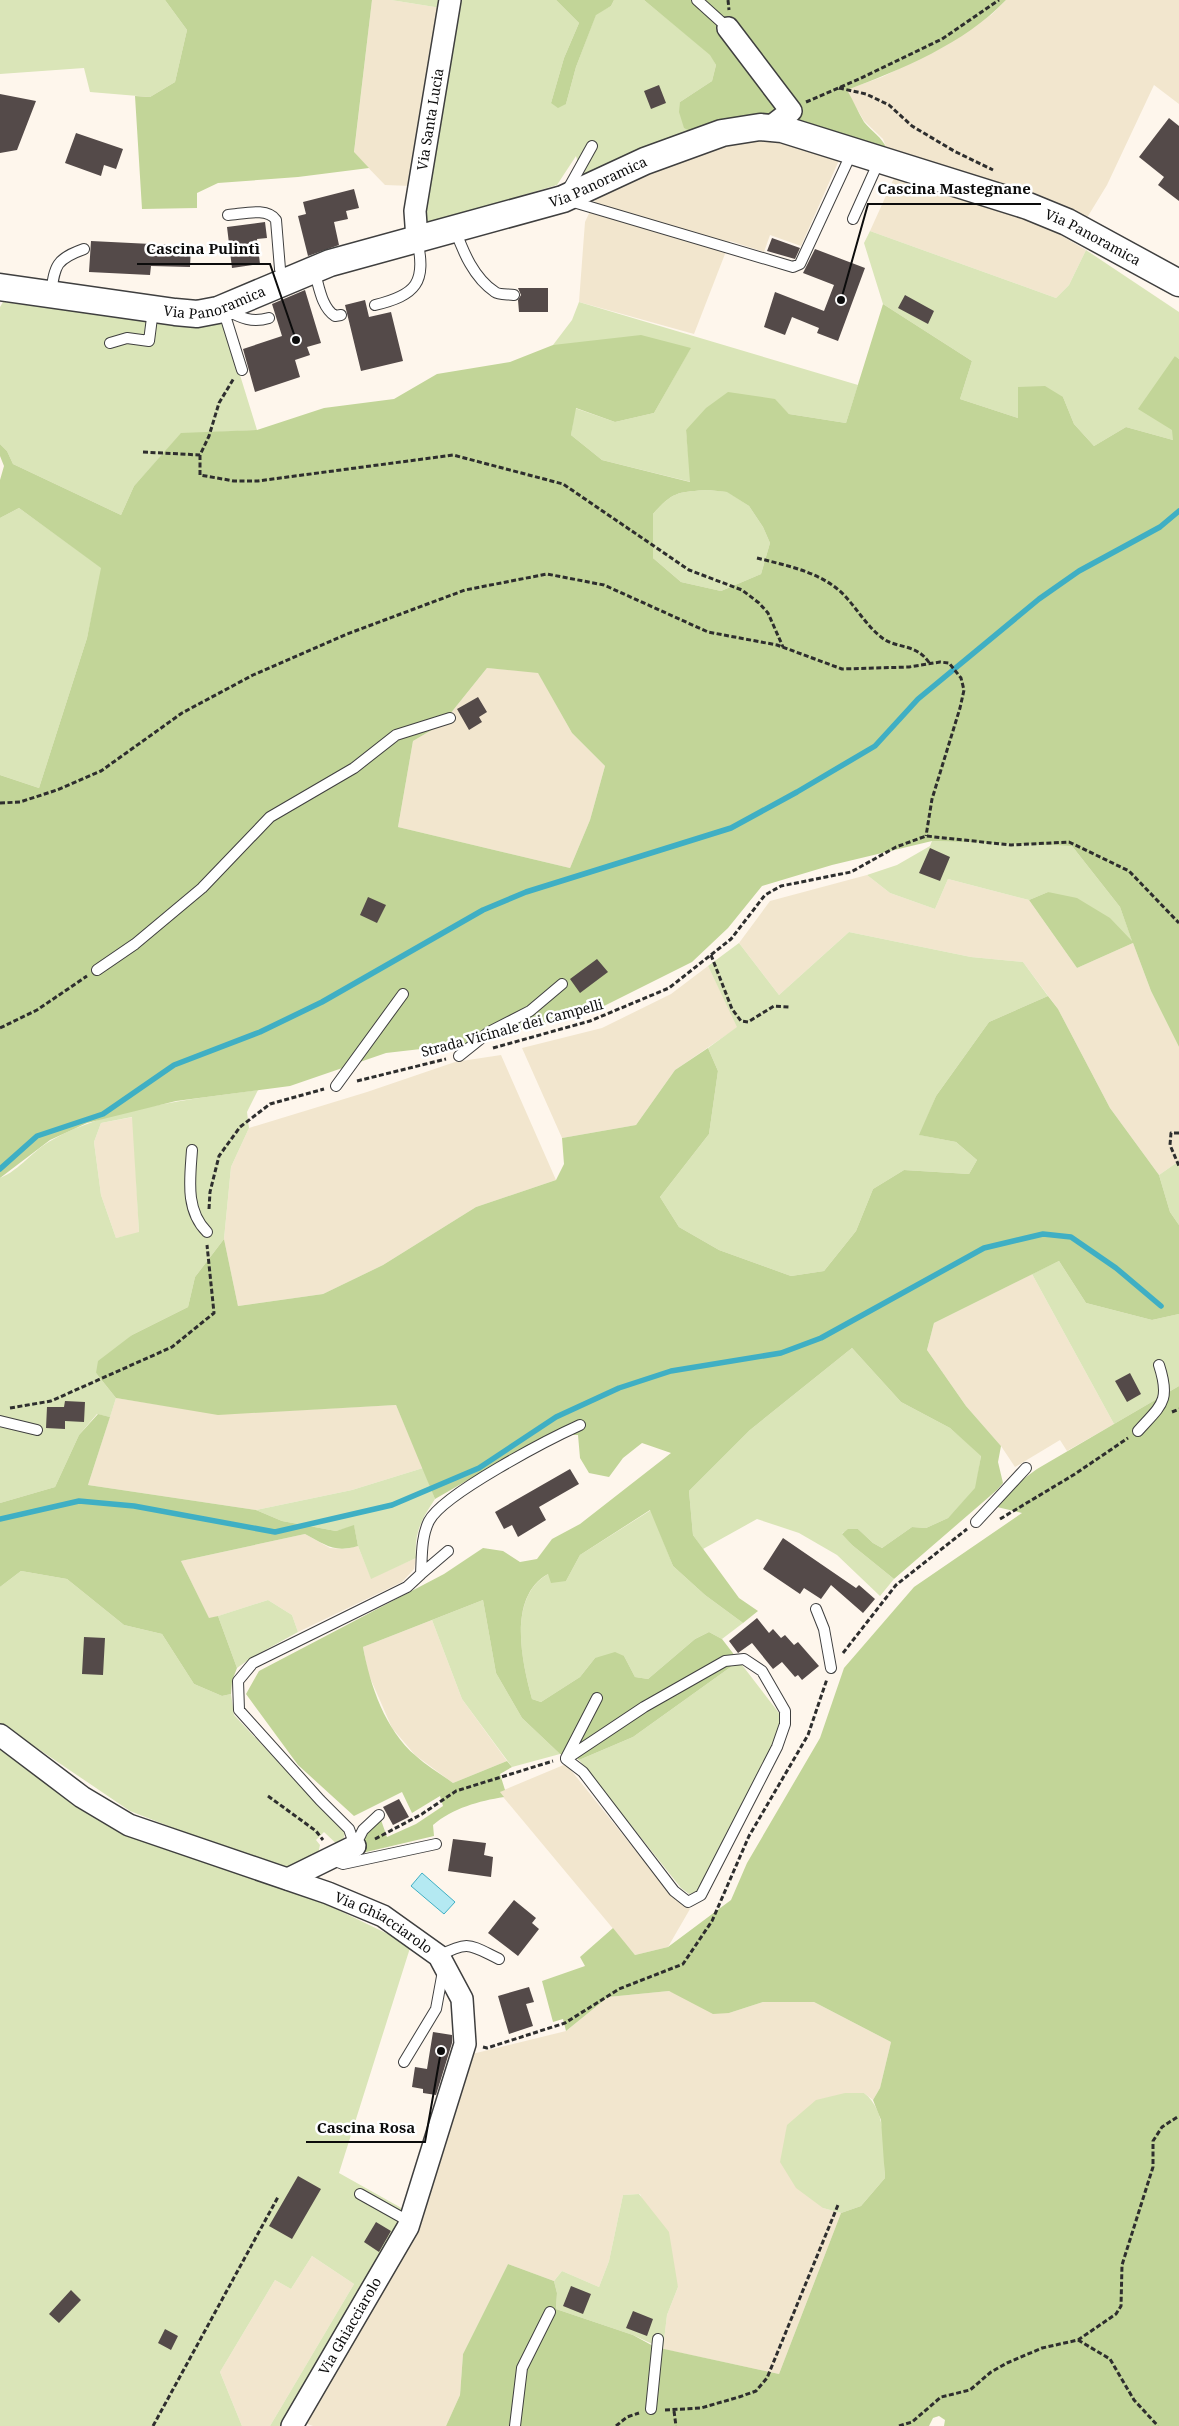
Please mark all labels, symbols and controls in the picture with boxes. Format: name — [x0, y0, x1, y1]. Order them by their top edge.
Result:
street label: Via Santa Lucia — [412, 67, 448, 172]
street label: Via Panoramica — [547, 151, 650, 211]
callout: Cascina Mastegnane — [868, 174, 1041, 204]
text: Cascina Mastegnane — [877, 178, 1031, 198]
street label: Via Panoramica — [1042, 204, 1145, 270]
callout: Cascina Pulintì — [137, 234, 270, 264]
text: Cascina Pulintì — [146, 238, 261, 258]
street label: Via Panoramica — [162, 281, 268, 323]
street label: Strada Vicinale dei Campelli — [419, 994, 605, 1061]
street label: Via Ghiacciarolo — [332, 1887, 436, 1957]
callout: Cascina Rosa — [306, 2112, 425, 2142]
text: Cascina Rosa — [317, 2117, 415, 2137]
street label: Via Ghiacciarolo — [314, 2273, 385, 2378]

